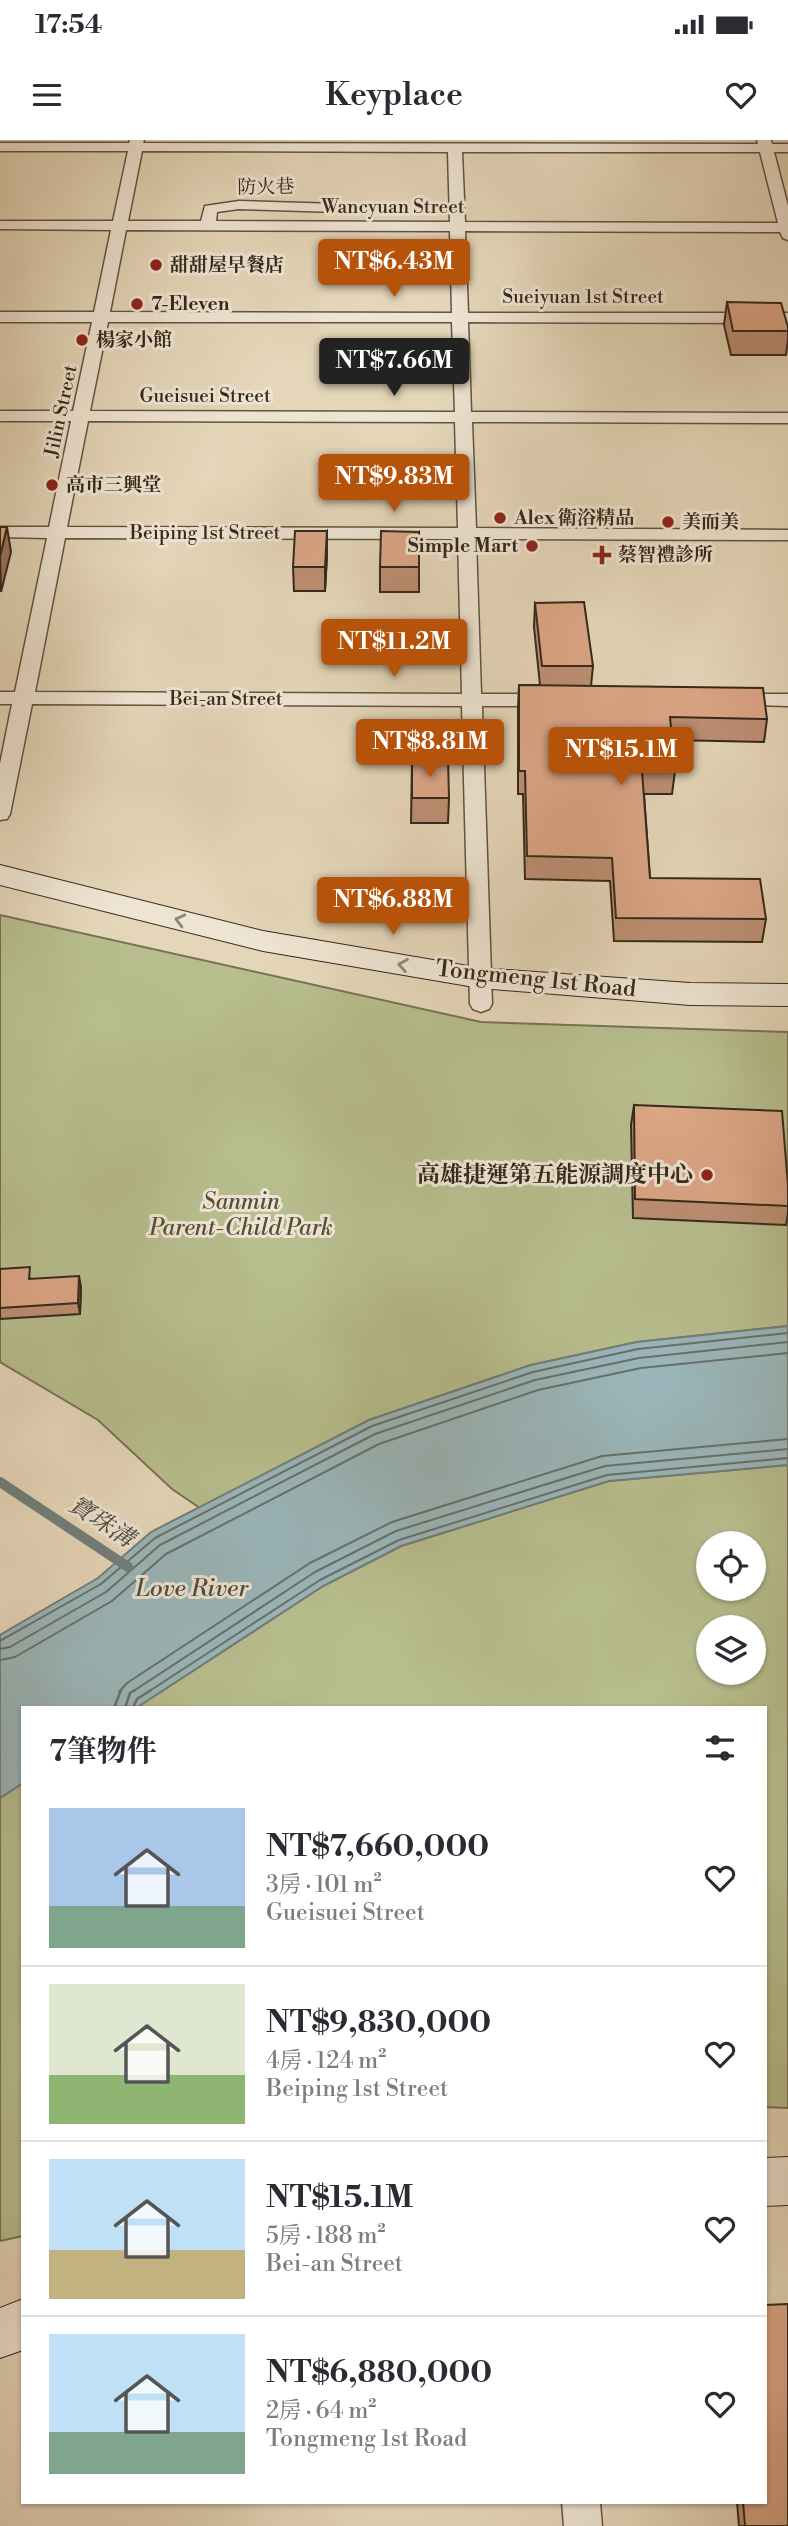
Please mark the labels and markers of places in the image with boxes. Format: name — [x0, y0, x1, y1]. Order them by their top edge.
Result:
pin: NT$6.43M — [322, 240, 466, 299]
place label: 甜甜屋早餐店 — [170, 253, 284, 277]
marker: 甜甜屋早餐店 — [148, 257, 164, 273]
place label: 7-Eleven — [151, 292, 230, 316]
marker: 7-Eleven — [129, 296, 145, 312]
place label: 楊家小館 — [96, 328, 172, 352]
marker: 楊家小館 — [74, 332, 90, 348]
pin: NT$7.66M — [322, 338, 466, 398]
pin: NT$9.83M — [322, 454, 466, 514]
place label: 高市三興堂 — [66, 473, 161, 497]
marker: 高市三興堂 — [44, 477, 60, 493]
place label: Alex 衛浴精品 — [513, 506, 634, 530]
marker: Alex 衛浴精品 — [492, 510, 508, 526]
place label: 美而美 — [682, 510, 739, 534]
marker: 美而美 — [660, 514, 676, 530]
place label: Simple Mart — [408, 534, 518, 558]
marker: Simple Mart — [524, 538, 540, 554]
place label: 蔡智禮診所 — [618, 543, 713, 567]
marker: 蔡智禮診所 — [592, 545, 612, 565]
pin: NT$11.2M — [322, 620, 466, 679]
pin: NT$8.81M — [358, 720, 502, 779]
pin: NT$15.1M — [549, 728, 693, 787]
pin: NT$6.88M — [321, 878, 465, 937]
place label: 高雄捷運第五能源調度中心 — [417, 1161, 693, 1189]
marker: 高雄捷運第五能源調度中心 — [699, 1167, 715, 1183]

